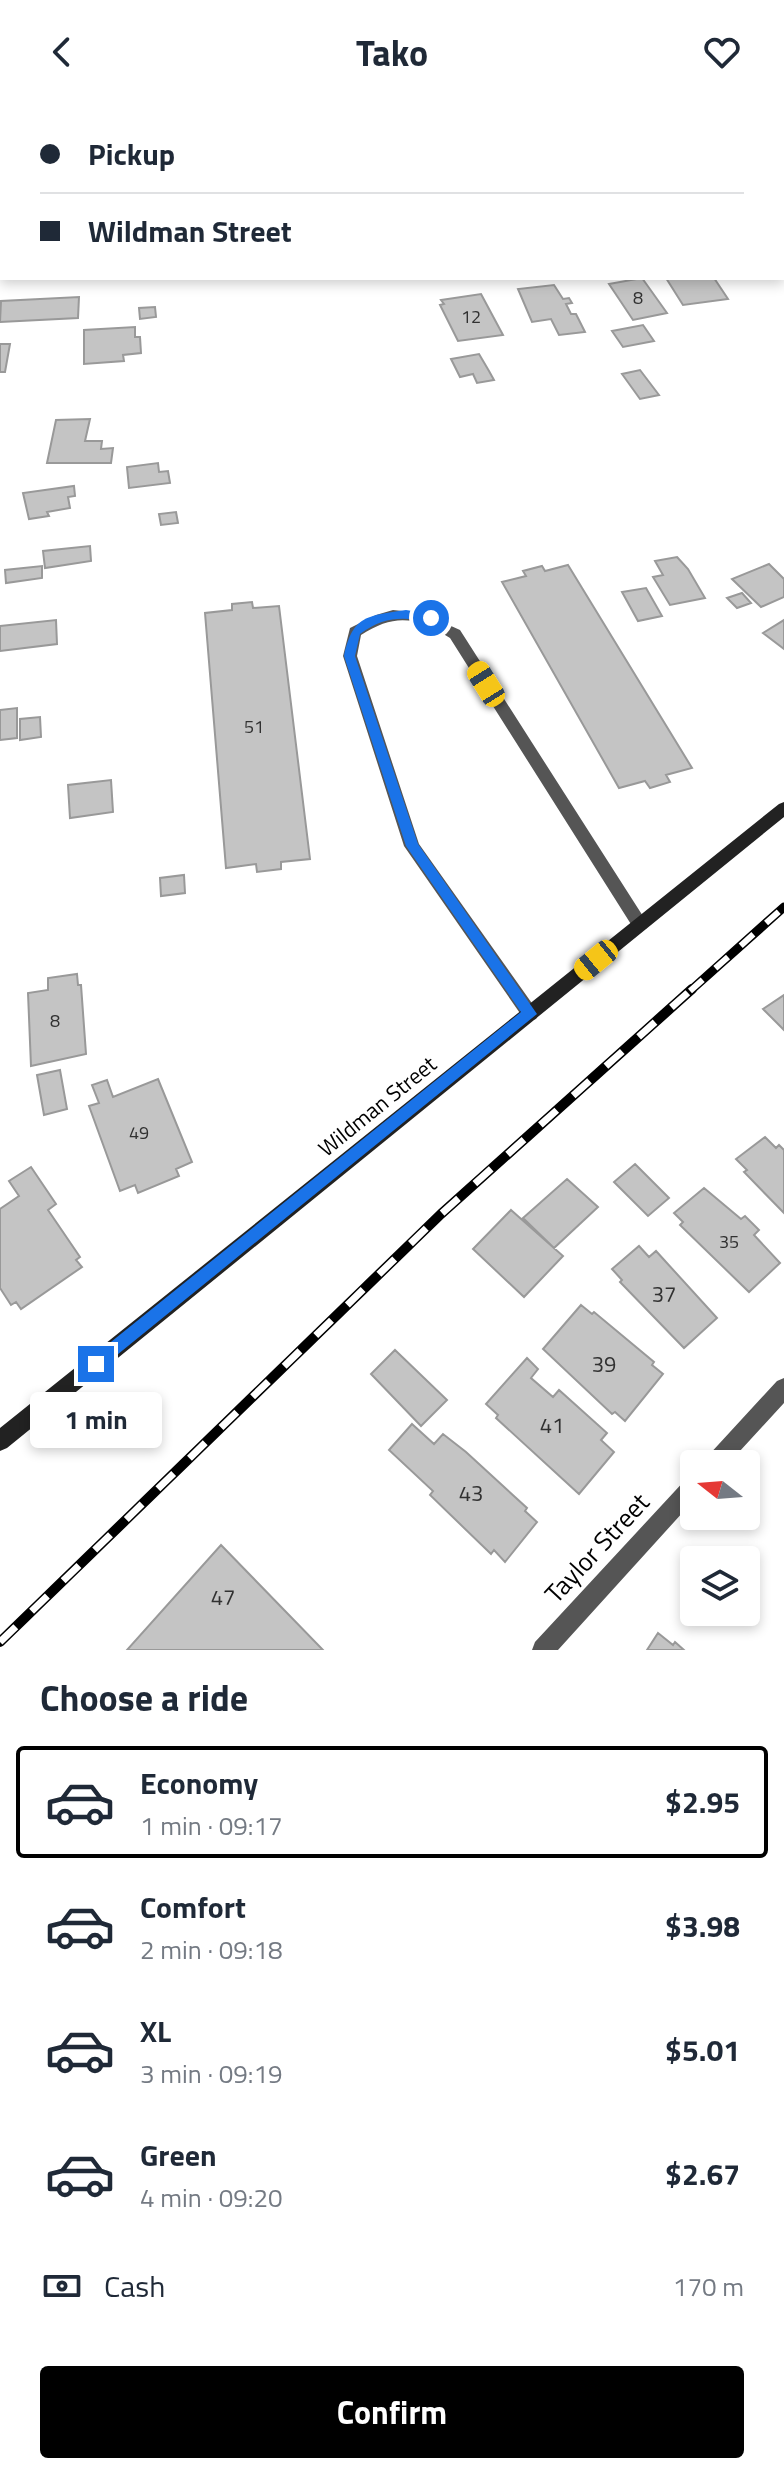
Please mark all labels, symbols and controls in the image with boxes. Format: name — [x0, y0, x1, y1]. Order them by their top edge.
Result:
text: Tako — [356, 25, 428, 80]
icon: back — [40, 30, 84, 74]
icon: heart — [700, 30, 744, 74]
text: Pickup — [88, 131, 175, 177]
text: Wildman Street — [88, 208, 292, 254]
house number: 8 — [633, 284, 643, 311]
house number: 12 — [461, 303, 481, 330]
route start — [413, 600, 449, 636]
car — [463, 657, 509, 711]
house number: 51 — [244, 713, 264, 740]
car — [570, 936, 622, 984]
house number: 8 — [50, 1007, 60, 1034]
street label: Wildman Street — [310, 1047, 444, 1164]
house number: 49 — [129, 1119, 149, 1146]
house number: 35 — [719, 1228, 739, 1255]
house number: 37 — [652, 1277, 676, 1311]
route end — [78, 1346, 114, 1382]
house number: 39 — [592, 1347, 616, 1381]
callout: 1 min — [30, 1392, 162, 1448]
text: 1 min — [64, 1400, 128, 1439]
house number: 41 — [540, 1408, 564, 1442]
north arrow — [680, 1450, 760, 1530]
map controls — [680, 1450, 760, 1626]
house number: 43 — [459, 1476, 483, 1510]
street label: Taylor Street — [535, 1484, 658, 1612]
button: layers — [680, 1546, 760, 1626]
house number: 47 — [211, 1580, 235, 1614]
text: Choose a ride — [40, 1670, 248, 1725]
text: Economy — [140, 1760, 258, 1806]
icon: car — [44, 1766, 116, 1838]
text: $2.95 — [665, 1779, 740, 1825]
text: 1 min · 09:17 — [140, 1806, 283, 1845]
text: Comfort — [140, 1884, 246, 1930]
icon: car — [44, 1890, 116, 1962]
text: $3.98 — [665, 1903, 740, 1949]
text: 2 min · 09:18 — [140, 1930, 283, 1969]
text: XL — [140, 2008, 171, 2054]
icon: car — [44, 2014, 116, 2086]
text: $5.01 — [665, 2027, 740, 2073]
text: 3 min · 09:19 — [140, 2054, 283, 2093]
text: Green — [140, 2132, 217, 2178]
icon: car — [44, 2138, 116, 2210]
text: $2.67 — [665, 2151, 740, 2197]
text: 4 min · 09:20 — [140, 2178, 283, 2217]
text: Cash — [104, 2263, 165, 2309]
icon: cash — [40, 2264, 84, 2308]
text: 170 m — [673, 2267, 744, 2306]
button: Confirm — [40, 2366, 744, 2458]

